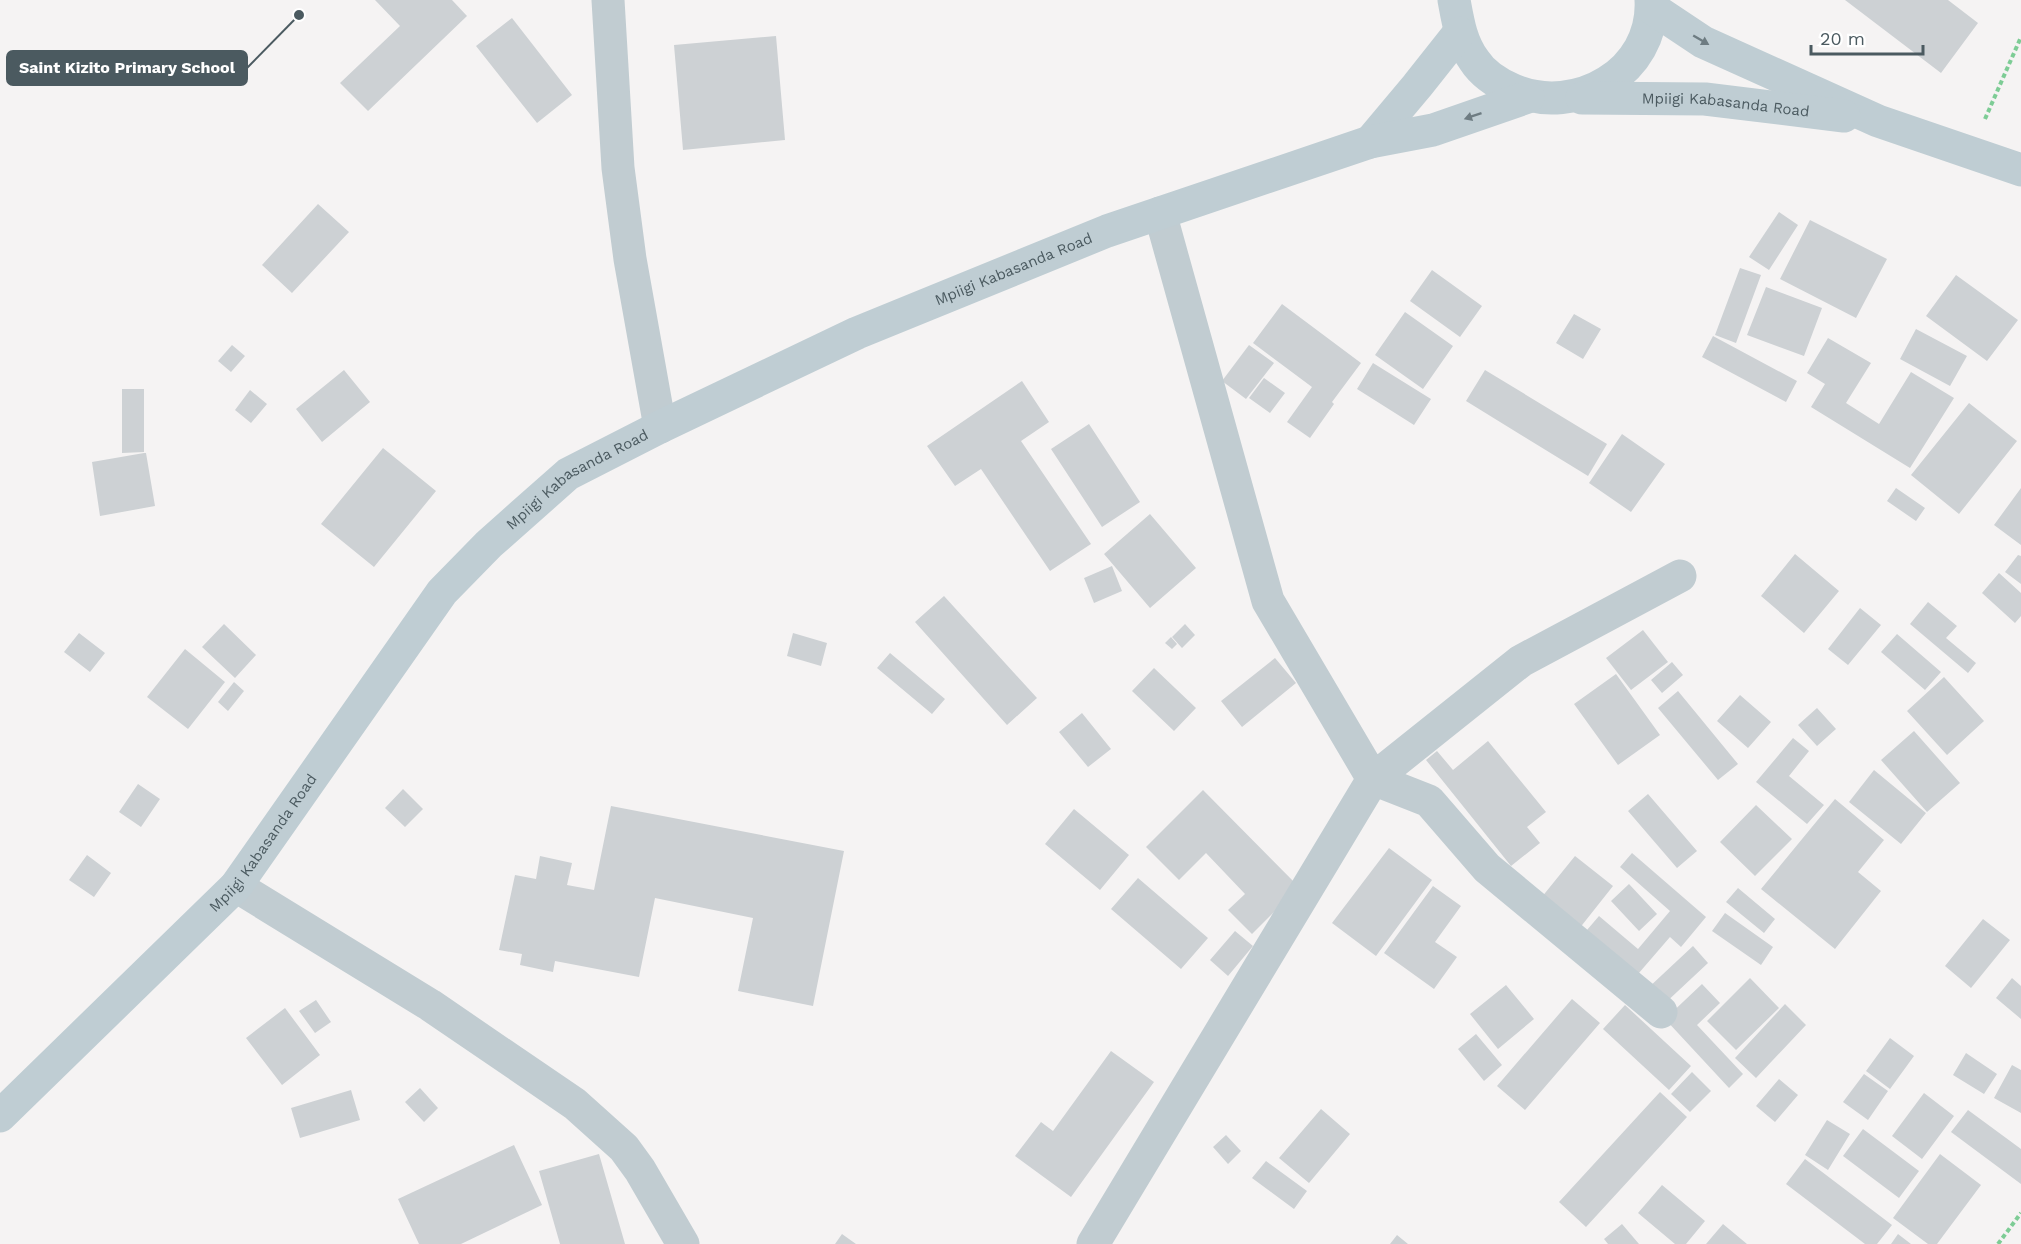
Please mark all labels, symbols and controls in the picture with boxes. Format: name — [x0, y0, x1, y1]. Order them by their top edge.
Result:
scale bar — [1811, 18, 1924, 56]
text: 20 m — [1820, 28, 1865, 49]
one-way arrow — [1693, 35, 1710, 45]
callout: Saint Kizito Primary School — [7, 51, 247, 85]
text: Saint Kizito Primary School — [19, 58, 236, 77]
street label: Mpiigi Kabasanda Road — [1642, 89, 1810, 121]
one-way arrow — [1464, 111, 1482, 121]
street label: Mpiigi Kabasanda Road — [932, 229, 1095, 309]
street label: Mpiigi Kabasanda Road — [503, 426, 651, 533]
street label: Mpiigi Kabasanda Road — [206, 771, 321, 916]

